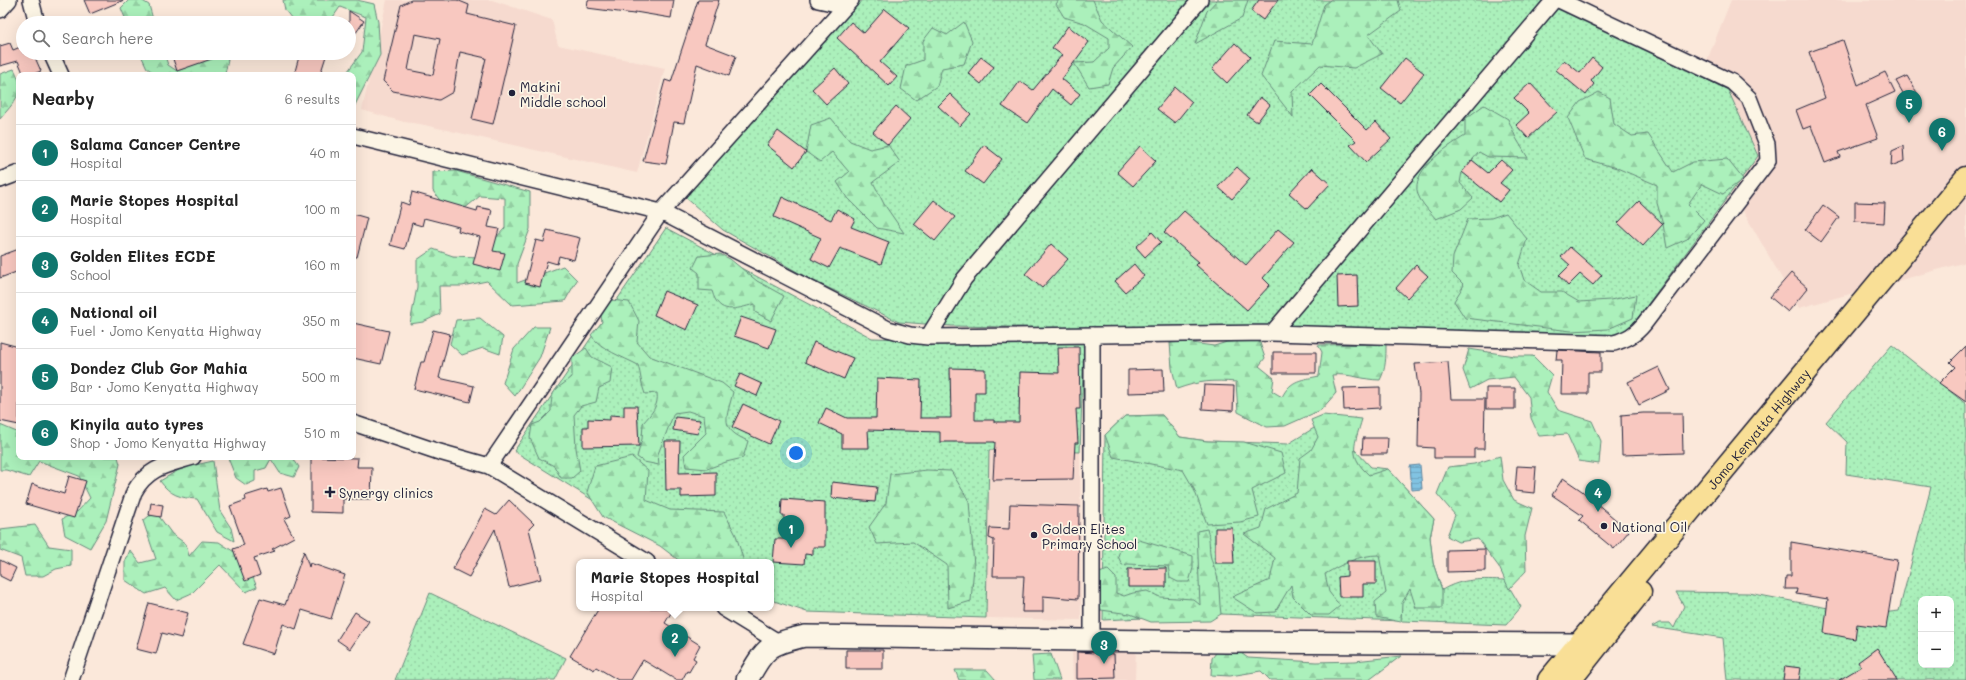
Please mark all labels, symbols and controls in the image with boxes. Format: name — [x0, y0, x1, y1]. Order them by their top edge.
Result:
search box — [16, 16, 356, 60]
icon: search — [30, 27, 52, 49]
text: Search here — [62, 28, 153, 48]
place label: Makini Middle school — [520, 78, 606, 110]
text: Nearby — [32, 87, 94, 109]
marker: Makini Middle school — [507, 88, 517, 98]
text: 6 results — [285, 90, 340, 107]
pin: 5 — [1896, 90, 1922, 123]
pin: 6 — [1929, 118, 1955, 151]
text: Salama Cancer Centre — [70, 134, 241, 154]
text: 1 — [42, 144, 48, 161]
text: 40 m — [310, 144, 340, 161]
text: Hospital — [70, 154, 122, 171]
text: Marie Stopes Hospital — [70, 190, 238, 210]
text: 2 — [41, 200, 49, 217]
text: 100 m — [304, 200, 340, 217]
text: Hospital — [70, 210, 122, 227]
text: Golden Elites ECDE — [70, 246, 216, 266]
text: 3 — [41, 256, 49, 273]
text: 160 m — [304, 256, 340, 273]
text: School — [70, 266, 111, 283]
text: National oil — [70, 302, 157, 322]
text: 4 — [41, 312, 49, 329]
text: 350 m — [302, 312, 340, 329]
text: Fuel · Jomo Kenyatta Highway — [70, 322, 262, 339]
text: Dondez Club Gor Mahia — [70, 358, 248, 378]
street label: Jomo Kenyatta Highway — [1703, 364, 1813, 492]
text: 5 — [41, 368, 49, 385]
text: 500 m — [302, 368, 340, 385]
text: Bar · Jomo Kenyatta Highway — [70, 378, 259, 395]
text: Kinyila auto tyres — [70, 414, 204, 434]
text: 6 — [41, 424, 49, 441]
text: 510 m — [304, 424, 340, 441]
text: Shop · Jomo Kenyatta Highway — [70, 434, 266, 451]
your location — [786, 443, 806, 463]
pin: 4 — [1585, 479, 1611, 512]
place label: Synergy clinics — [339, 484, 433, 501]
marker: Synergy clinics — [324, 486, 336, 498]
pin: 1 — [778, 515, 804, 548]
place label: National Oil — [1612, 518, 1687, 535]
place label: Golden Elites Primary School — [1042, 520, 1137, 552]
marker: National Oil — [1599, 521, 1609, 531]
marker: Golden Elites Primary School — [1029, 530, 1039, 540]
popup — [576, 559, 774, 611]
text: Marie Stopes Hospital — [591, 567, 759, 587]
text: Hospital — [591, 587, 643, 604]
map controls — [1918, 596, 1954, 668]
button: + — [1918, 596, 1954, 632]
pin: 2 — [662, 624, 688, 657]
pin: 3 — [1091, 631, 1117, 664]
button: − — [1918, 632, 1954, 668]

